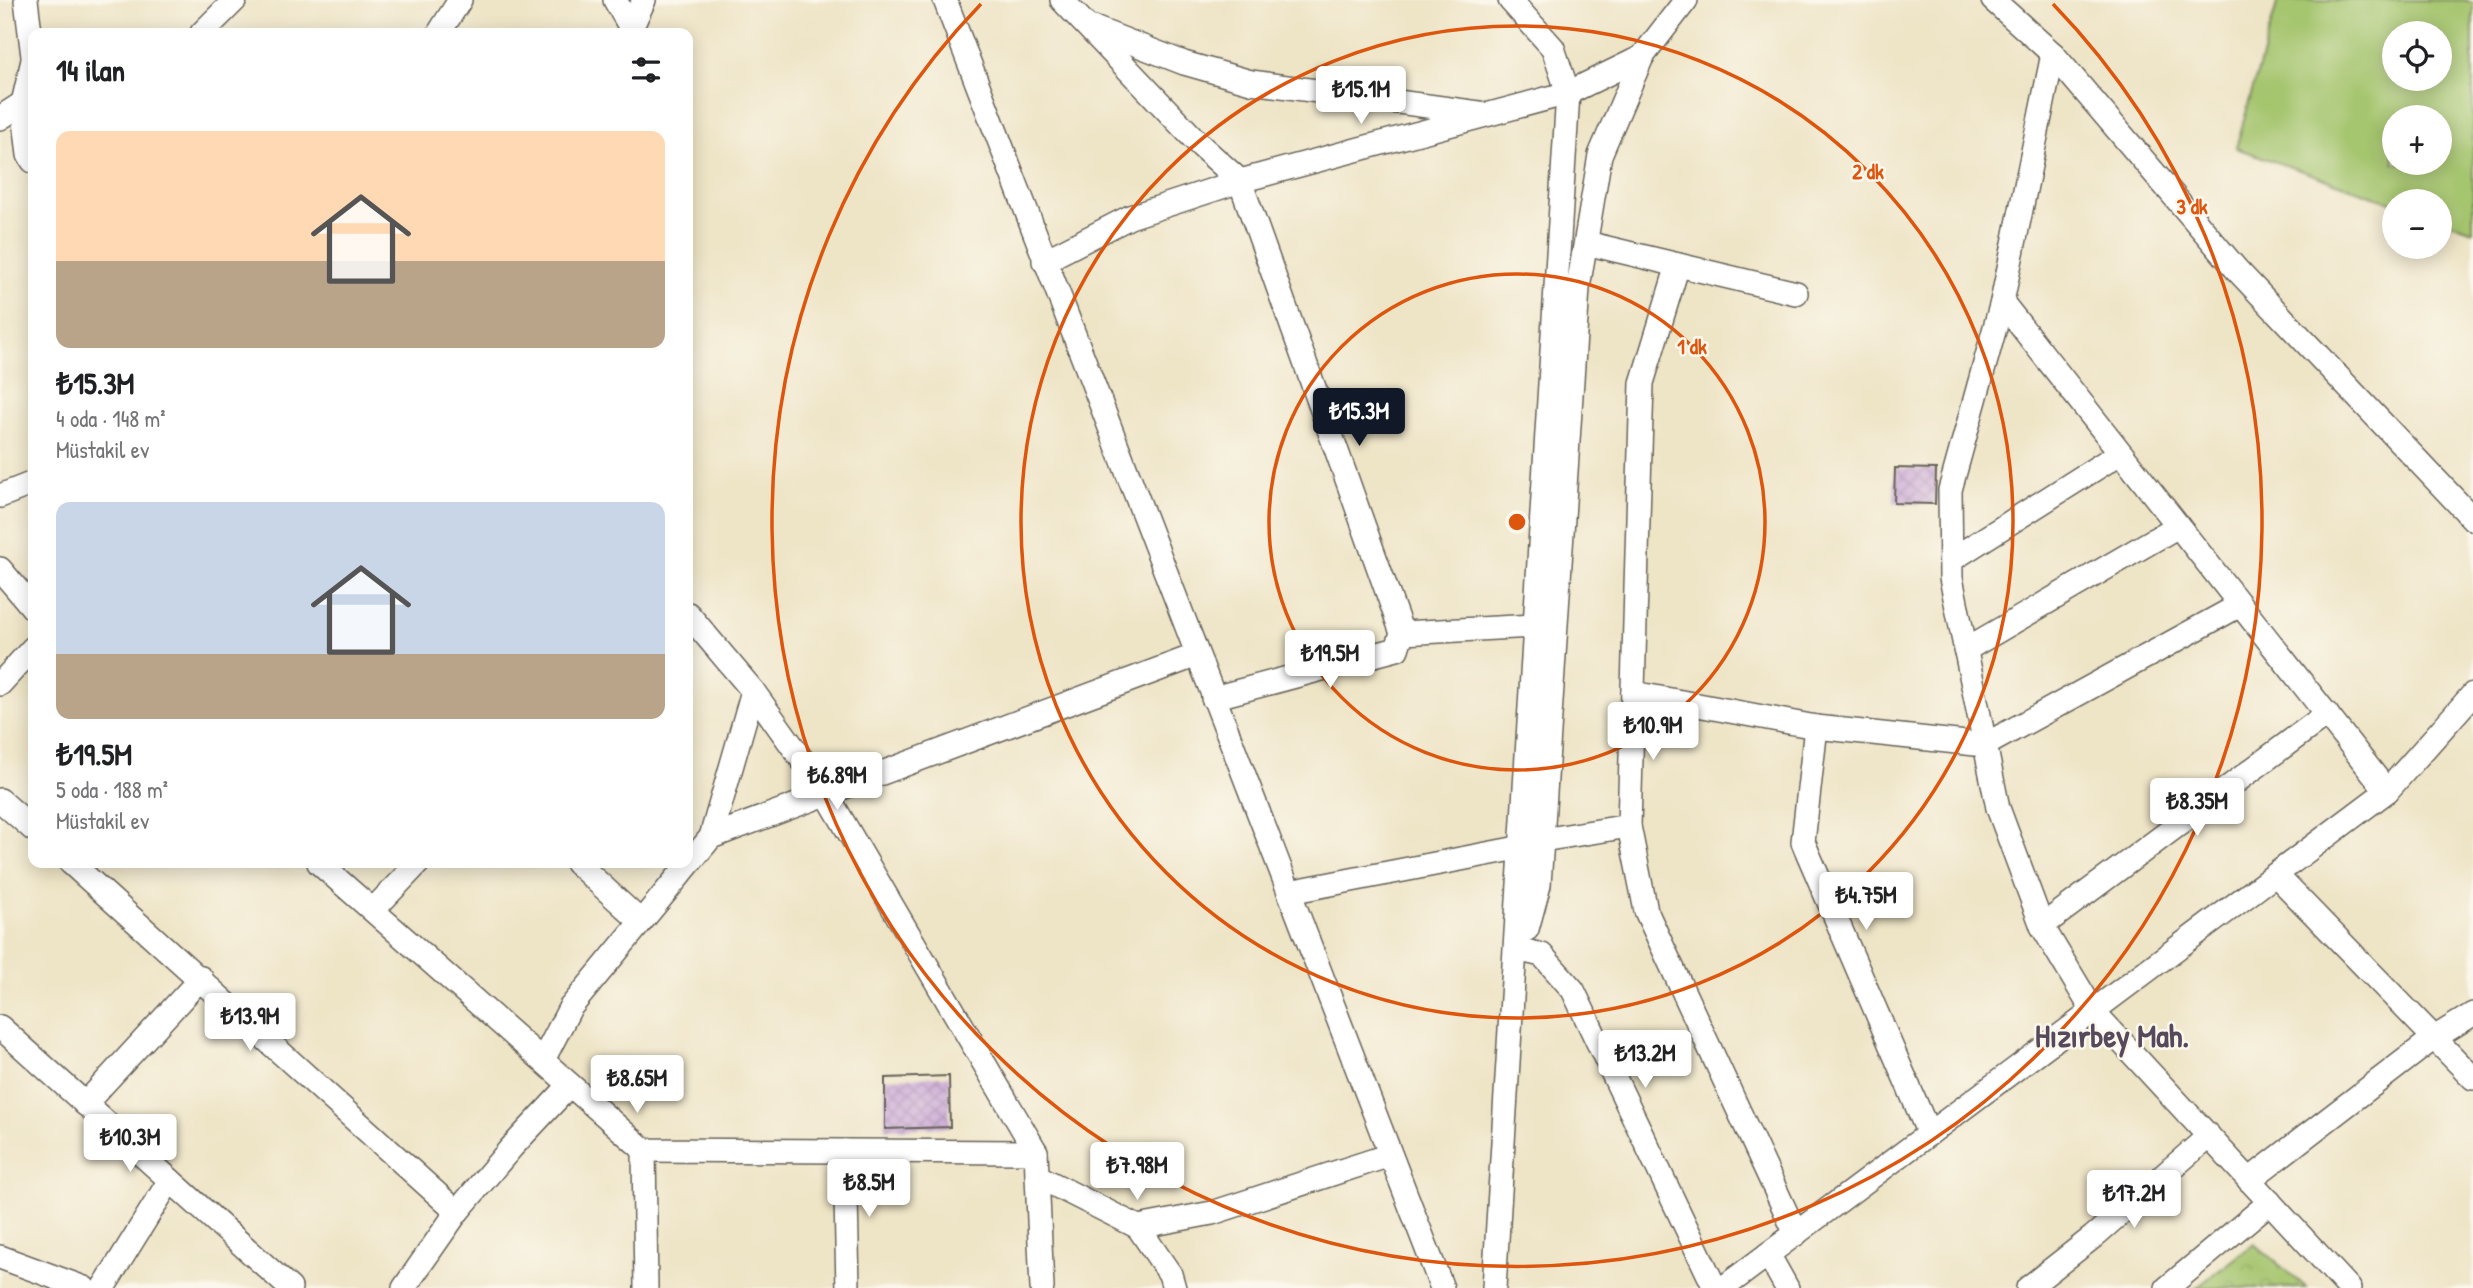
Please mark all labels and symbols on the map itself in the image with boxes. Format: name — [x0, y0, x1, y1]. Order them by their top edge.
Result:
pin: ₺15.1M — [1304, 66, 1418, 126]
text: 2 dk — [1852, 157, 1884, 186]
text: 3 dk — [2176, 192, 2208, 221]
text: 1 dk — [1677, 332, 1707, 361]
pin: ₺15.3M — [1302, 388, 1416, 448]
centre of rings — [1505, 510, 1529, 534]
pin: ₺19.5M — [1273, 630, 1387, 690]
pin: ₺10.9M — [1596, 702, 1710, 762]
pin: ₺6.89M — [780, 752, 894, 812]
pin: ₺8.35M — [2140, 778, 2254, 838]
pin: ₺4.75M — [1809, 872, 1923, 932]
pin: ₺13.9M — [193, 993, 307, 1053]
district label: Hızırbey Mah. — [2035, 1014, 2189, 1058]
pin: ₺13.2M — [1588, 1030, 1702, 1090]
pin: ₺8.65M — [580, 1056, 694, 1115]
pin: ₺10.3M — [73, 1114, 187, 1174]
pin: ₺7.98M — [1080, 1142, 1194, 1202]
pin: ₺8.5M — [820, 1160, 918, 1219]
pin: ₺17.2M — [2077, 1170, 2191, 1230]

